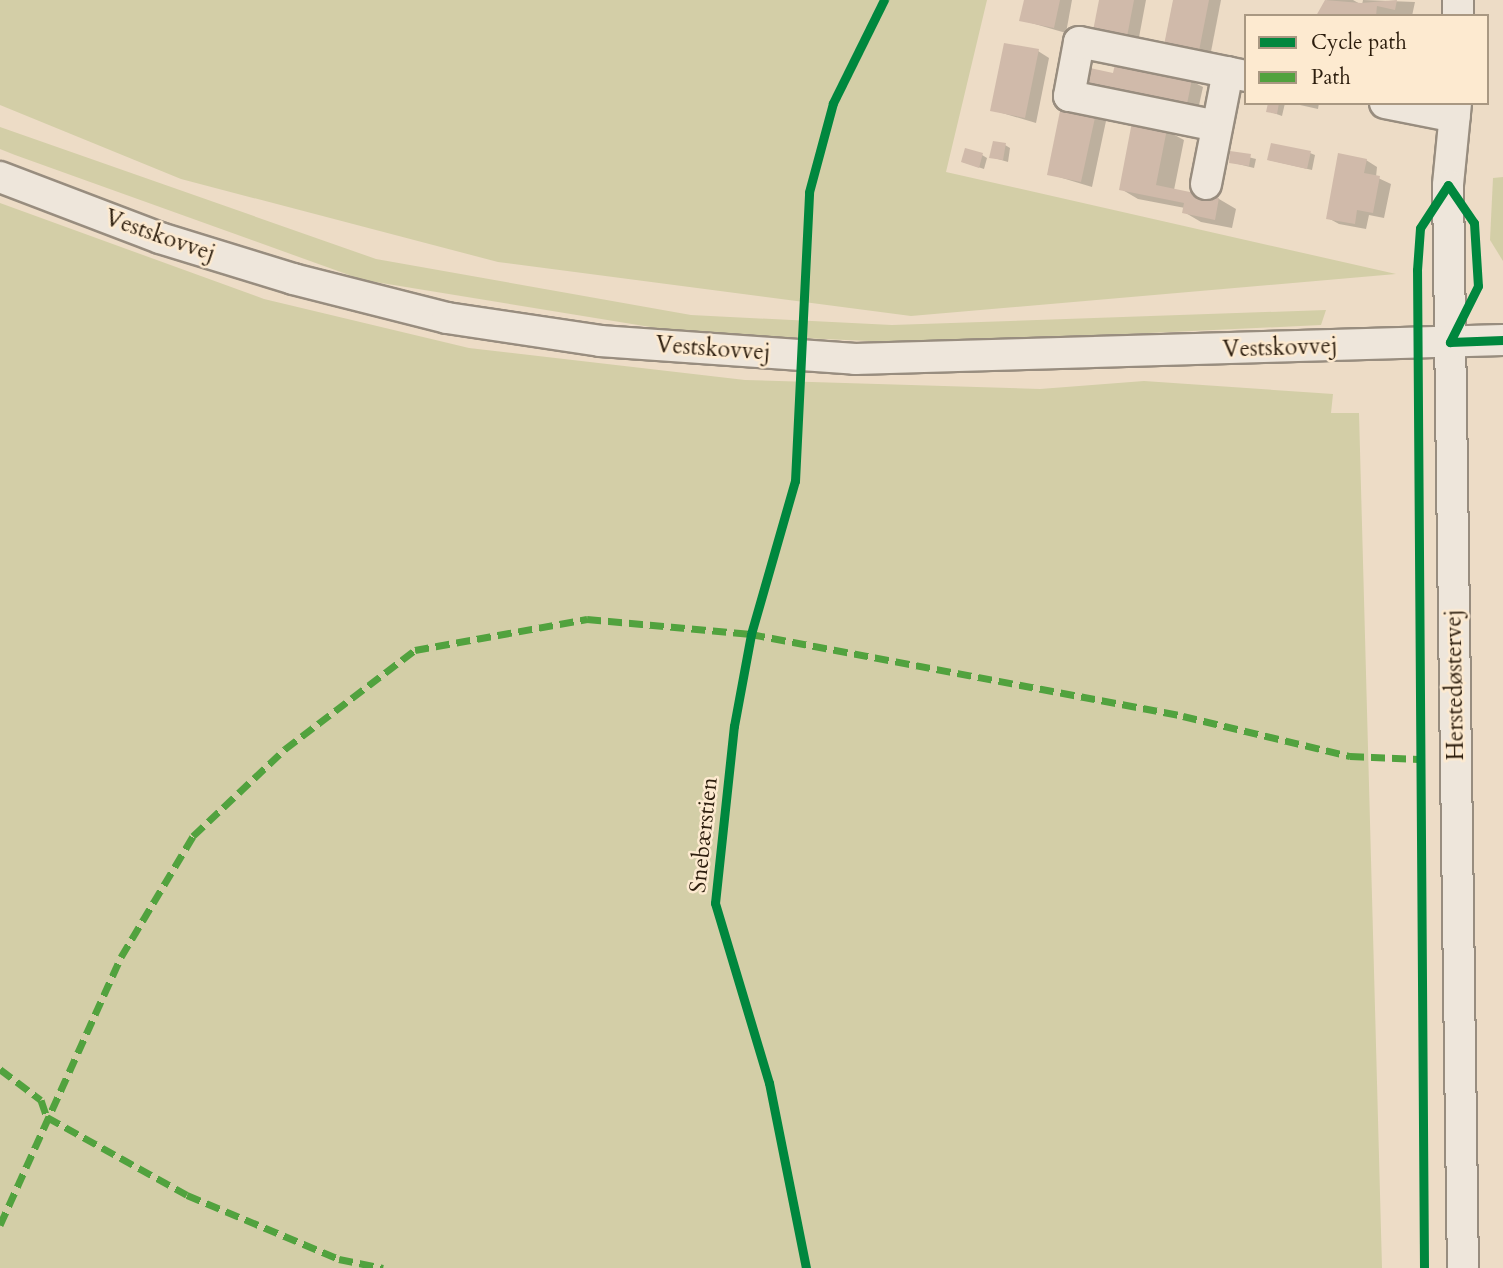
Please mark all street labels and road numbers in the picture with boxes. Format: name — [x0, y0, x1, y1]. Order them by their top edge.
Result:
street label: Vestskovvej — [101, 204, 219, 268]
street label: Vestskovvej — [655, 331, 771, 367]
street label: Vestskovvej — [1222, 332, 1338, 364]
street label: Herstedøstervej — [1440, 609, 1470, 761]
street label: Snebærstien — [684, 776, 724, 894]

